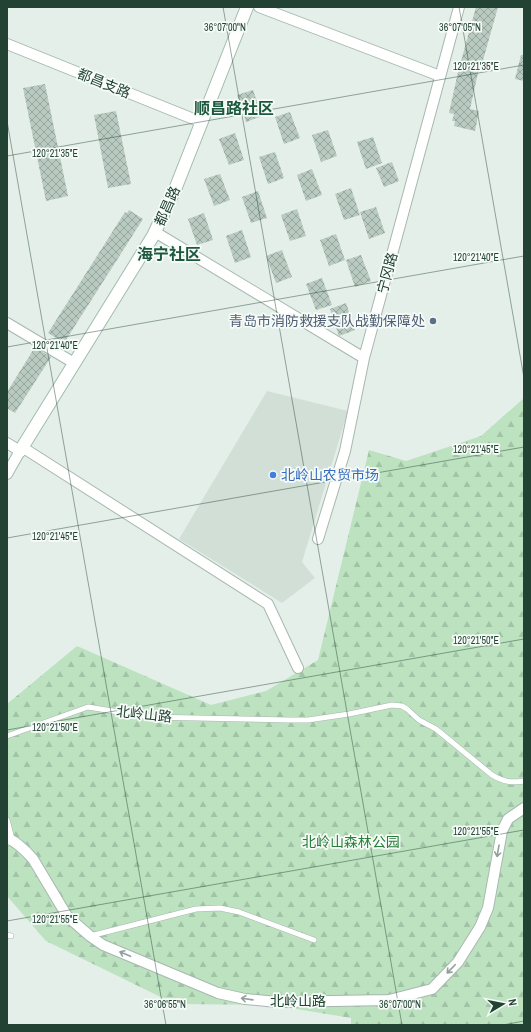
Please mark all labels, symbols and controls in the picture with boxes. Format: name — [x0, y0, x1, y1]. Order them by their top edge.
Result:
text: 36°07'00"N — [204, 21, 246, 34]
text: 36°07'05"N — [439, 21, 481, 34]
text: 120°21'35"E — [453, 60, 499, 73]
street label: 都昌支路 — [75, 64, 133, 102]
district label: 顺昌路社区 — [194, 97, 274, 119]
text: 120°21'35"E — [32, 147, 78, 160]
street label: 都昌路 — [150, 183, 184, 229]
district label: 海宁社区 — [137, 243, 201, 265]
street label: 宁冈路 — [373, 250, 401, 296]
text: 120°21'40"E — [453, 251, 499, 264]
place label: 青岛市消防救援支队战勤保障处 — [229, 312, 425, 330]
marker: 青岛市消防救援支队战勤保障处 — [428, 316, 438, 326]
text: 120°21'40"E — [32, 339, 78, 352]
text: 120°21'45"E — [453, 443, 499, 456]
place label: 北岭山农贸市场 — [281, 466, 379, 484]
marker: 北岭山农贸市场 — [268, 470, 278, 480]
text: 120°21'45"E — [32, 530, 78, 543]
text: 120°21'50"E — [453, 634, 499, 647]
street label: 北岭山路 — [115, 702, 173, 726]
text: 120°21'50"E — [32, 721, 78, 734]
text: 120°21'55"E — [453, 825, 499, 838]
park label: 北岭山森林公园 — [302, 833, 400, 851]
one-way arrow — [494, 844, 502, 857]
text: 120°21'55"E — [32, 913, 78, 926]
one-way arrow — [120, 950, 132, 958]
one-way arrow — [446, 964, 456, 974]
north arrow — [483, 984, 523, 1024]
street label: 北岭山路 — [270, 992, 326, 1010]
one-way arrow — [241, 995, 254, 1003]
text: 36°06'55"N — [144, 998, 186, 1011]
text: 36°07'00"N — [379, 998, 421, 1011]
text: N — [505, 998, 520, 1007]

